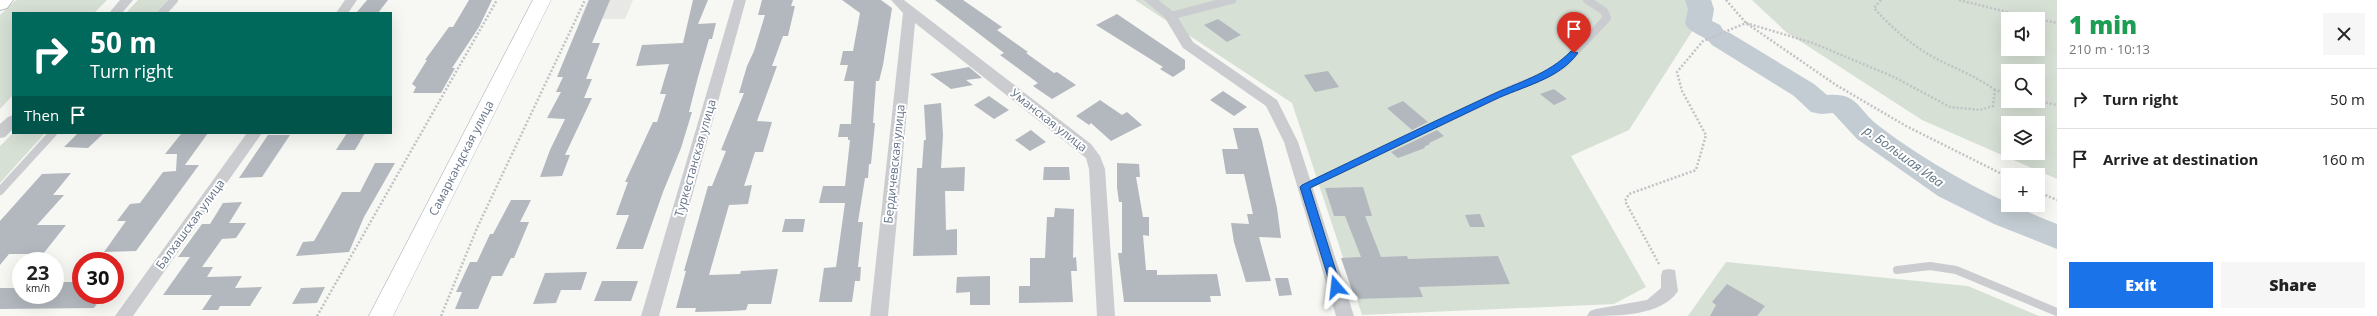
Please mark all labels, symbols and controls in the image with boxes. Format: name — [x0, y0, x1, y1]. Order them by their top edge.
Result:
text: 1 min — [2069, 8, 2137, 41]
pin — [1557, 12, 1591, 53]
map controls — [2001, 12, 2045, 212]
button: sound — [2001, 12, 2045, 56]
button: close — [2323, 13, 2365, 55]
icon: arrive — [1563, 18, 1585, 40]
text: 50 m — [90, 23, 157, 61]
icon: right — [24, 28, 76, 80]
text: 210 m · 10:13 — [2069, 40, 2150, 58]
text: Turn right — [90, 59, 173, 83]
button: search — [2001, 64, 2045, 108]
street label: Уманская улица — [1007, 85, 1091, 155]
icon: right — [2069, 88, 2091, 110]
text: Turn right — [2103, 89, 2178, 109]
text: 50 m — [2330, 89, 2365, 109]
street label: Самаркандская улица — [424, 97, 498, 219]
street label: Туркестанская улица — [670, 97, 720, 219]
street label: Бердичевская улица — [879, 103, 909, 225]
icon: arrive — [67, 104, 89, 126]
text: Then — [24, 105, 59, 125]
button: layers — [2001, 116, 2045, 160]
water label: р. Большая Ива — [1860, 120, 1948, 192]
icon: arrive — [2069, 148, 2091, 170]
text: Arrive at destination — [2103, 149, 2258, 169]
text: 160 m — [2321, 149, 2365, 169]
button: + — [2001, 168, 2045, 212]
street label: Балхашская улица — [152, 175, 228, 273]
speed limit sign: 30 — [72, 252, 124, 304]
text: 23 — [27, 259, 49, 286]
button: Exit — [2069, 262, 2213, 308]
button: Share — [2221, 262, 2365, 308]
position arrow — [1315, 266, 1357, 308]
text: km/h — [26, 281, 50, 295]

